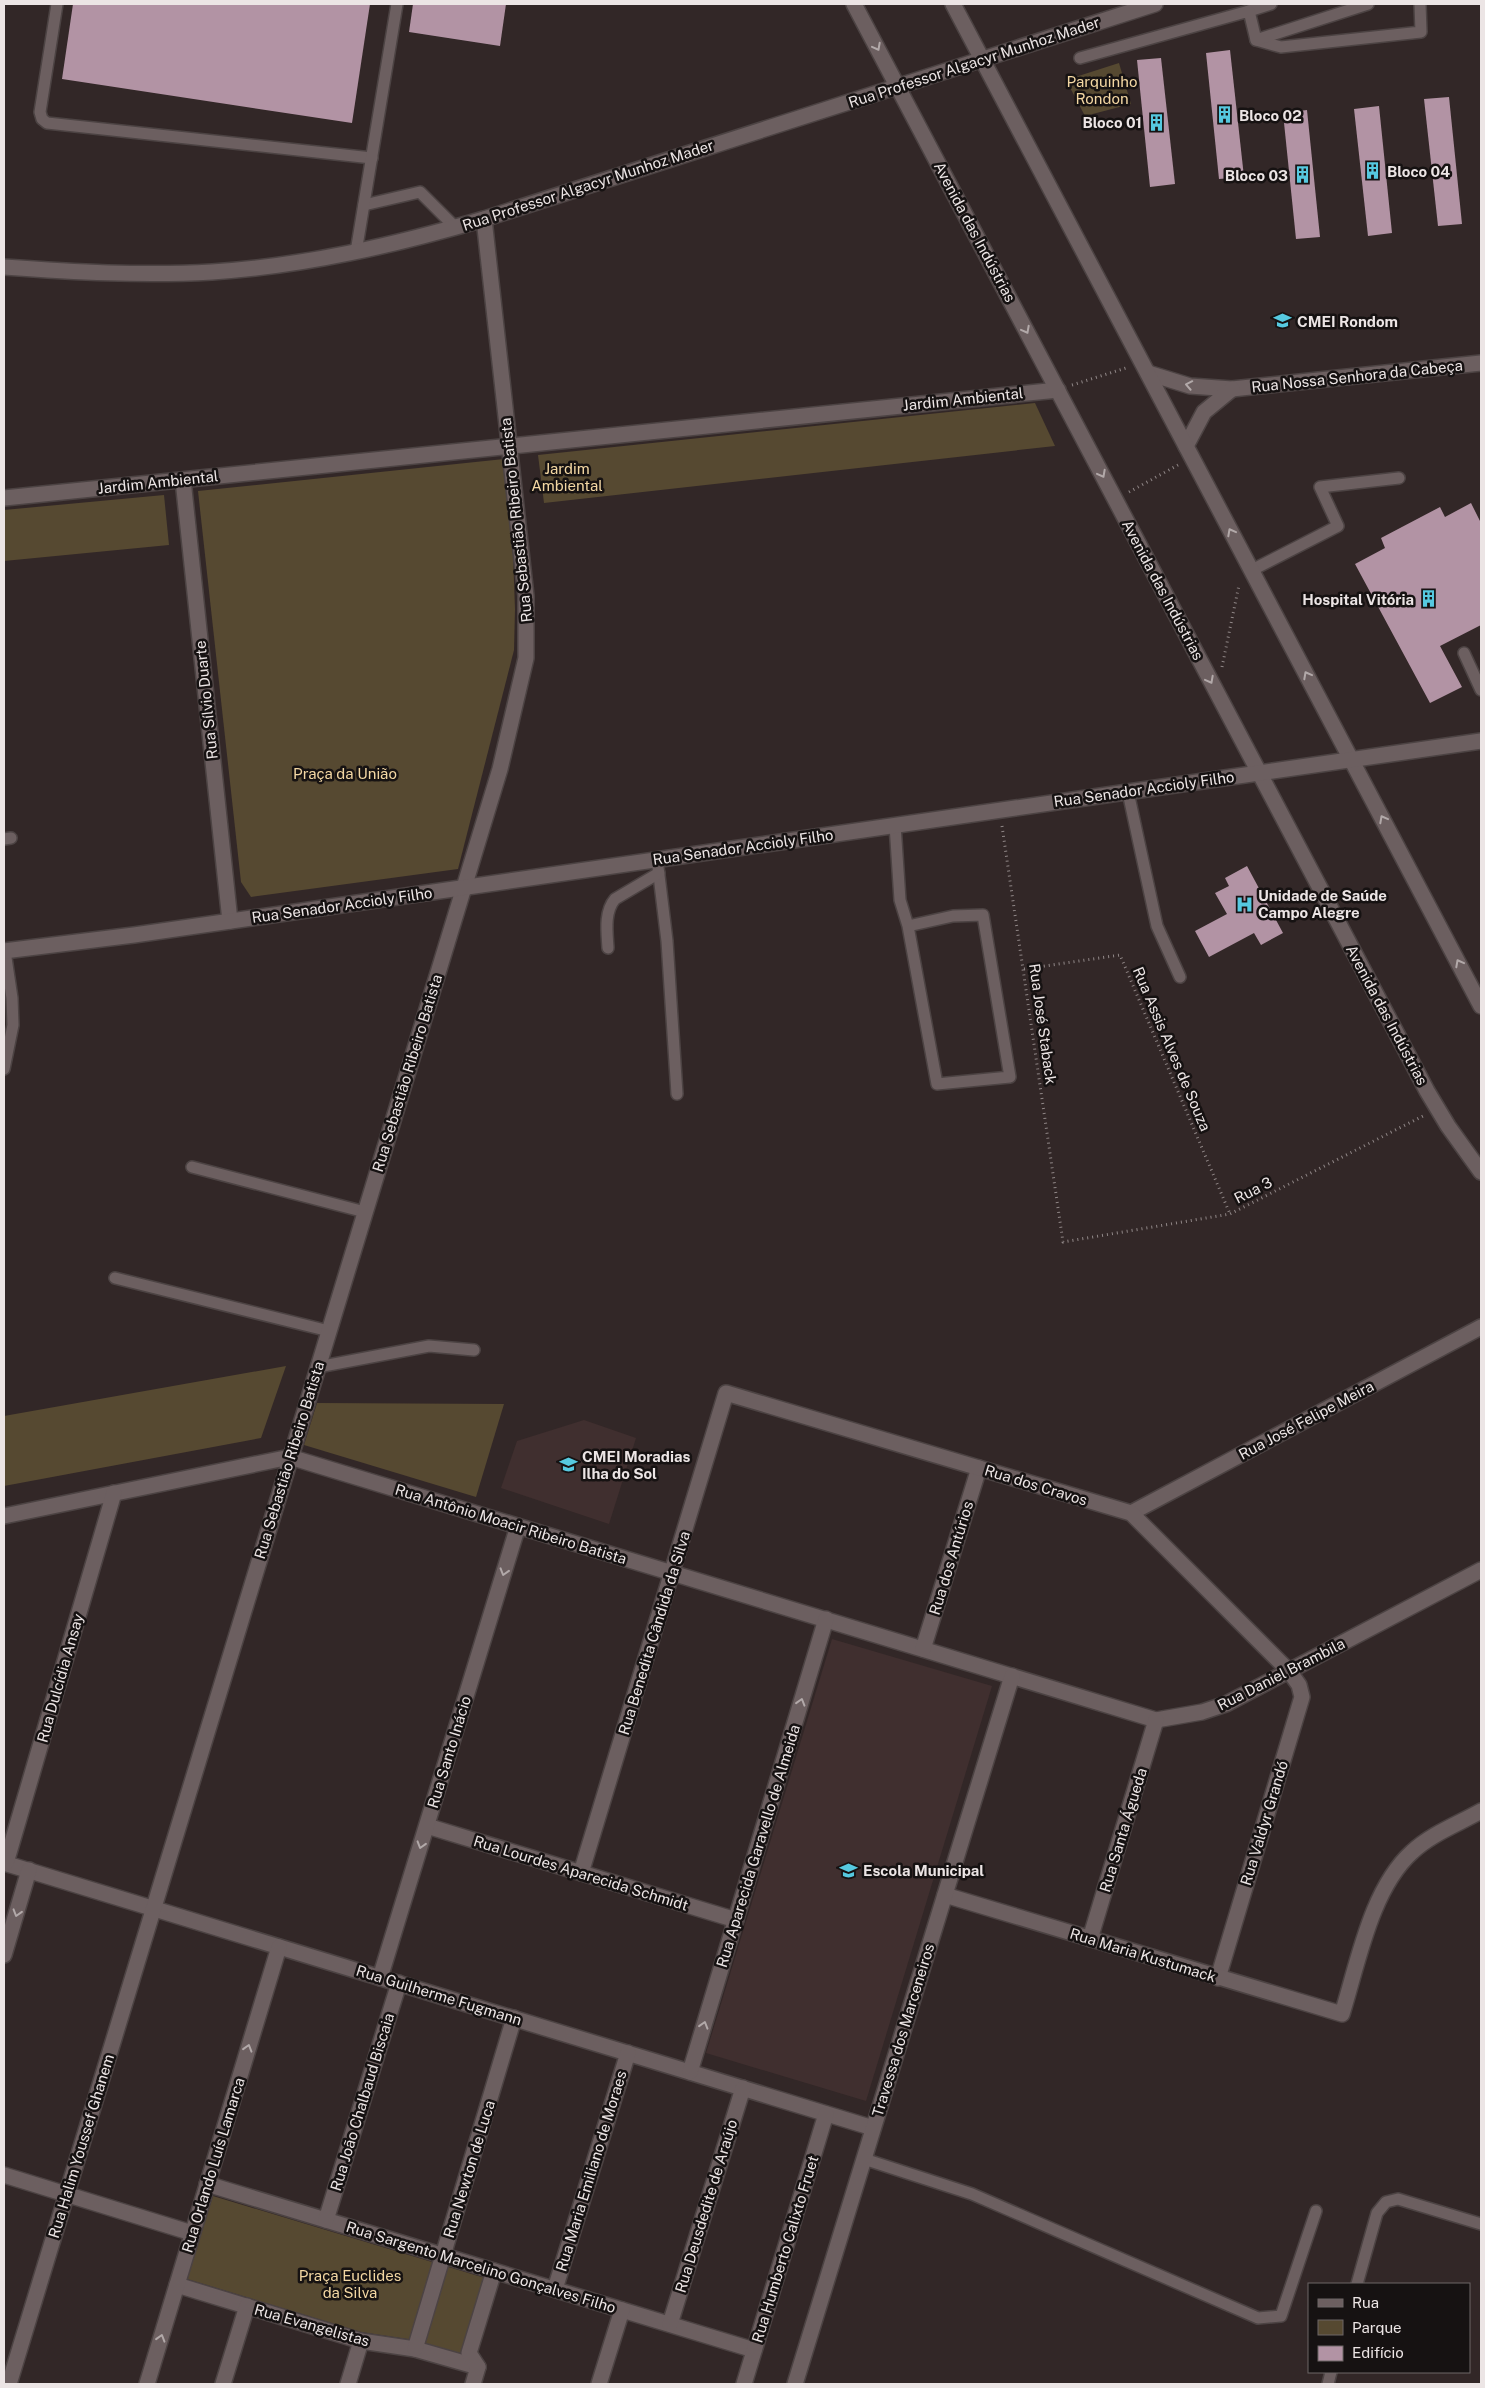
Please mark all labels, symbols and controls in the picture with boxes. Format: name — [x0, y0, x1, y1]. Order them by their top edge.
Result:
street label: Rua Professor Algacyr Munhoz Mader — [846, 13, 1102, 111]
one-way arrow — [871, 42, 881, 51]
park label: Parquinho Rondon — [1067, 73, 1137, 107]
building icon: Bloco 02 — [1215, 105, 1235, 125]
place label: Bloco 02 — [1239, 107, 1302, 124]
building icon: Bloco 01 — [1146, 112, 1166, 132]
place label: Bloco 01 — [1082, 114, 1142, 131]
street label: Rua Professor Algacyr Munhoz Mader — [460, 136, 716, 234]
street label: Avenida das Indústrias — [931, 159, 1019, 305]
building icon: Bloco 04 — [1363, 161, 1383, 181]
place label: Bloco 04 — [1387, 163, 1450, 180]
building icon: Bloco 03 — [1292, 165, 1312, 185]
place label: Bloco 03 — [1225, 167, 1288, 184]
school or university icon: CMEI Rondom — [1273, 311, 1293, 331]
place label: CMEI Rondom — [1297, 313, 1398, 330]
one-way arrow — [1020, 325, 1030, 334]
street label: Rua Nossa Senhora da Cabeça — [1251, 356, 1463, 396]
one-way arrow — [1185, 380, 1194, 391]
street label: Jardim Ambiental — [902, 384, 1024, 414]
street label: Rua Sebastião Ribeiro Batista — [497, 417, 535, 623]
park label: Jardim Ambiental — [531, 460, 603, 494]
street label: Jardim Ambiental — [97, 467, 219, 497]
one-way arrow — [1096, 468, 1106, 477]
street label: Avenida das Indústrias — [1119, 517, 1207, 663]
one-way arrow — [1227, 528, 1237, 537]
building icon: Hospital Vitória — [1418, 589, 1438, 609]
place label: Hospital Vitória — [1302, 591, 1414, 608]
street label: Rua Sílvio Duarte — [191, 640, 221, 760]
one-way arrow — [1303, 672, 1313, 681]
one-way arrow — [1204, 674, 1214, 683]
park label: Praça da União — [293, 765, 397, 782]
street label: Rua Senador Accioly Filho — [1053, 768, 1235, 810]
one-way arrow — [1379, 815, 1389, 824]
street label: Rua Senador Accioly Filho — [652, 826, 834, 868]
street label: Rua Senador Accioly Filho — [251, 884, 433, 926]
place label: Unidade de Saúde Campo Alegre — [1258, 887, 1387, 921]
hospital icon: Unidade de Saúde Campo Alegre — [1234, 894, 1254, 914]
street label: Avenida das Indústrias — [1343, 942, 1431, 1088]
one-way arrow — [1455, 959, 1465, 968]
street label: Rua José Staback — [1026, 962, 1060, 1086]
street label: Rua Assis Alves de Souza — [1130, 964, 1214, 1134]
street label: Rua Sebastião Ribeiro Batista — [369, 972, 445, 1174]
street label: Rua 3 — [1231, 1173, 1275, 1207]
street label: Rua Sebastião Ribeiro Batista — [251, 1359, 327, 1561]
street label: Rua José Felipe Meira — [1236, 1377, 1376, 1463]
place label: CMEI Moradias Ilha do Sol — [582, 1448, 690, 1482]
school or university icon: CMEI Moradias Ilha do Sol — [558, 1455, 578, 1475]
street label: Rua dos Cravos — [983, 1461, 1089, 1509]
street label: Rua Antônio Moacir Ribeiro Batista — [393, 1481, 629, 1567]
street label: Rua dos Antúrios — [926, 1499, 976, 1617]
street label: Rua Benedita Cândida da Silva — [615, 1529, 693, 1737]
one-way arrow — [499, 1568, 509, 1576]
street label: Rua Dulcídia Ansay — [33, 1612, 87, 1744]
street label: Rua Daniel Brambila — [1214, 1634, 1348, 1714]
street label: Rua Santo Inácio — [424, 1694, 474, 1810]
one-way arrow — [796, 1699, 806, 1707]
street label: Rua Aparecida Garavello de Almeida — [713, 1723, 803, 1969]
street label: Rua Valdyr Grandó — [1237, 1759, 1291, 1887]
street label: Rua Santa Águeda — [1096, 1766, 1150, 1894]
street label: Rua Lourdes Aparecida Schmidt — [472, 1832, 691, 1914]
one-way arrow — [416, 1840, 426, 1849]
school or university icon: Escola Municipal — [839, 1860, 859, 1880]
place label: Escola Municipal — [863, 1862, 984, 1879]
one-way arrow — [12, 1908, 22, 1916]
street label: Rua Maria Kustumack — [1068, 1925, 1218, 1985]
street label: Travessa dos Marceneiros — [869, 1941, 937, 2119]
street label: Rua Guilherme Fugmann — [354, 1962, 524, 2028]
street label: Rua João Chalbaud Biscaia — [327, 2011, 397, 2193]
one-way arrow — [699, 2022, 709, 2030]
one-way arrow — [243, 2044, 253, 2053]
street label: Rua Halim Youssef Ghanem — [45, 2052, 117, 2240]
street label: Rua Maria Emiliano de Moraes — [552, 2069, 630, 2273]
street label: Rua Orlando Luís Lamarca — [178, 2075, 248, 2255]
street label: Rua Newton de Luca — [440, 2098, 498, 2240]
street label: Rua Deusdedite de Araújo — [672, 2117, 740, 2295]
street label: Rua Humberto Calixto Fruet — [748, 2153, 822, 2345]
street label: Rua Sargento Marcelino Gonçalves Filho — [344, 2218, 618, 2316]
park label: Praça Euclides da Silva — [299, 2267, 401, 2301]
legend — [1308, 2283, 1470, 2373]
text: Rua — [1352, 2294, 1379, 2311]
street label: Rua Evangelistas — [253, 2300, 371, 2350]
text: Parque — [1352, 2319, 1402, 2336]
one-way arrow — [155, 2334, 165, 2342]
text: Edifício — [1352, 2344, 1404, 2361]

